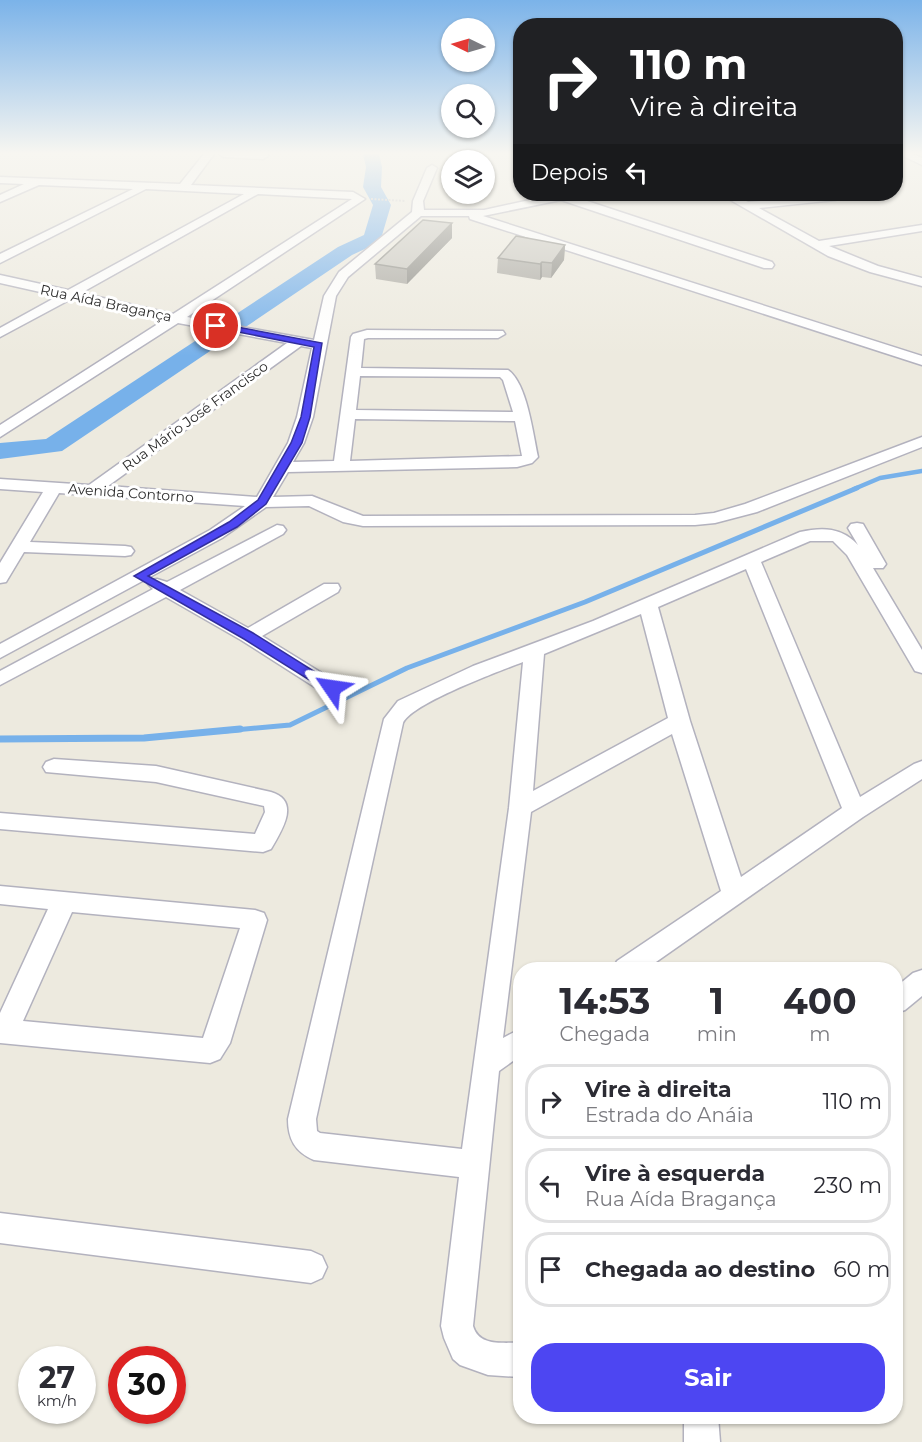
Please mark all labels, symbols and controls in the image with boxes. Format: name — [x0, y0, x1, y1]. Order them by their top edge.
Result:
north arrow — [441, 18, 495, 72]
map controls — [441, 18, 495, 204]
text: 110 m — [630, 38, 747, 90]
icon: right — [531, 42, 609, 120]
button: search — [441, 84, 495, 138]
text: Vire à direita — [630, 90, 798, 123]
button: layers — [441, 150, 495, 204]
icon: left — [620, 156, 653, 189]
text: Depois — [531, 159, 608, 186]
street label: Rua Aída Bragança — [39, 280, 173, 326]
pin — [190, 300, 241, 351]
icon: arrive — [199, 309, 232, 342]
street label: Rua Mário José Francisco — [119, 357, 272, 475]
street label: Avenida Contorno — [68, 480, 195, 506]
position arrow — [300, 656, 364, 720]
text: 14:53 — [559, 979, 650, 1023]
text: 1 — [710, 979, 724, 1023]
text: 400 — [783, 979, 857, 1023]
text: Chegada — [560, 1022, 650, 1046]
text: min — [697, 1022, 737, 1046]
text: m — [809, 1022, 831, 1046]
text: Vire à direita — [585, 1076, 732, 1103]
icon: right — [534, 1085, 567, 1118]
text: 110 m — [822, 1088, 882, 1115]
text: Estrada do Anáia — [585, 1103, 754, 1127]
text: Vire à esquerda — [585, 1160, 765, 1187]
icon: left — [534, 1169, 567, 1202]
text: 230 m — [813, 1172, 882, 1199]
text: Rua Aída Bragança — [585, 1187, 776, 1211]
icon: arrive — [534, 1253, 567, 1286]
text: Chegada ao destino — [585, 1256, 815, 1283]
text: 60 m — [833, 1256, 890, 1283]
button: Sair — [531, 1343, 885, 1412]
speed limit sign: 30 — [108, 1346, 186, 1424]
text: 27 — [39, 1359, 75, 1396]
text: km/h — [37, 1391, 77, 1410]

